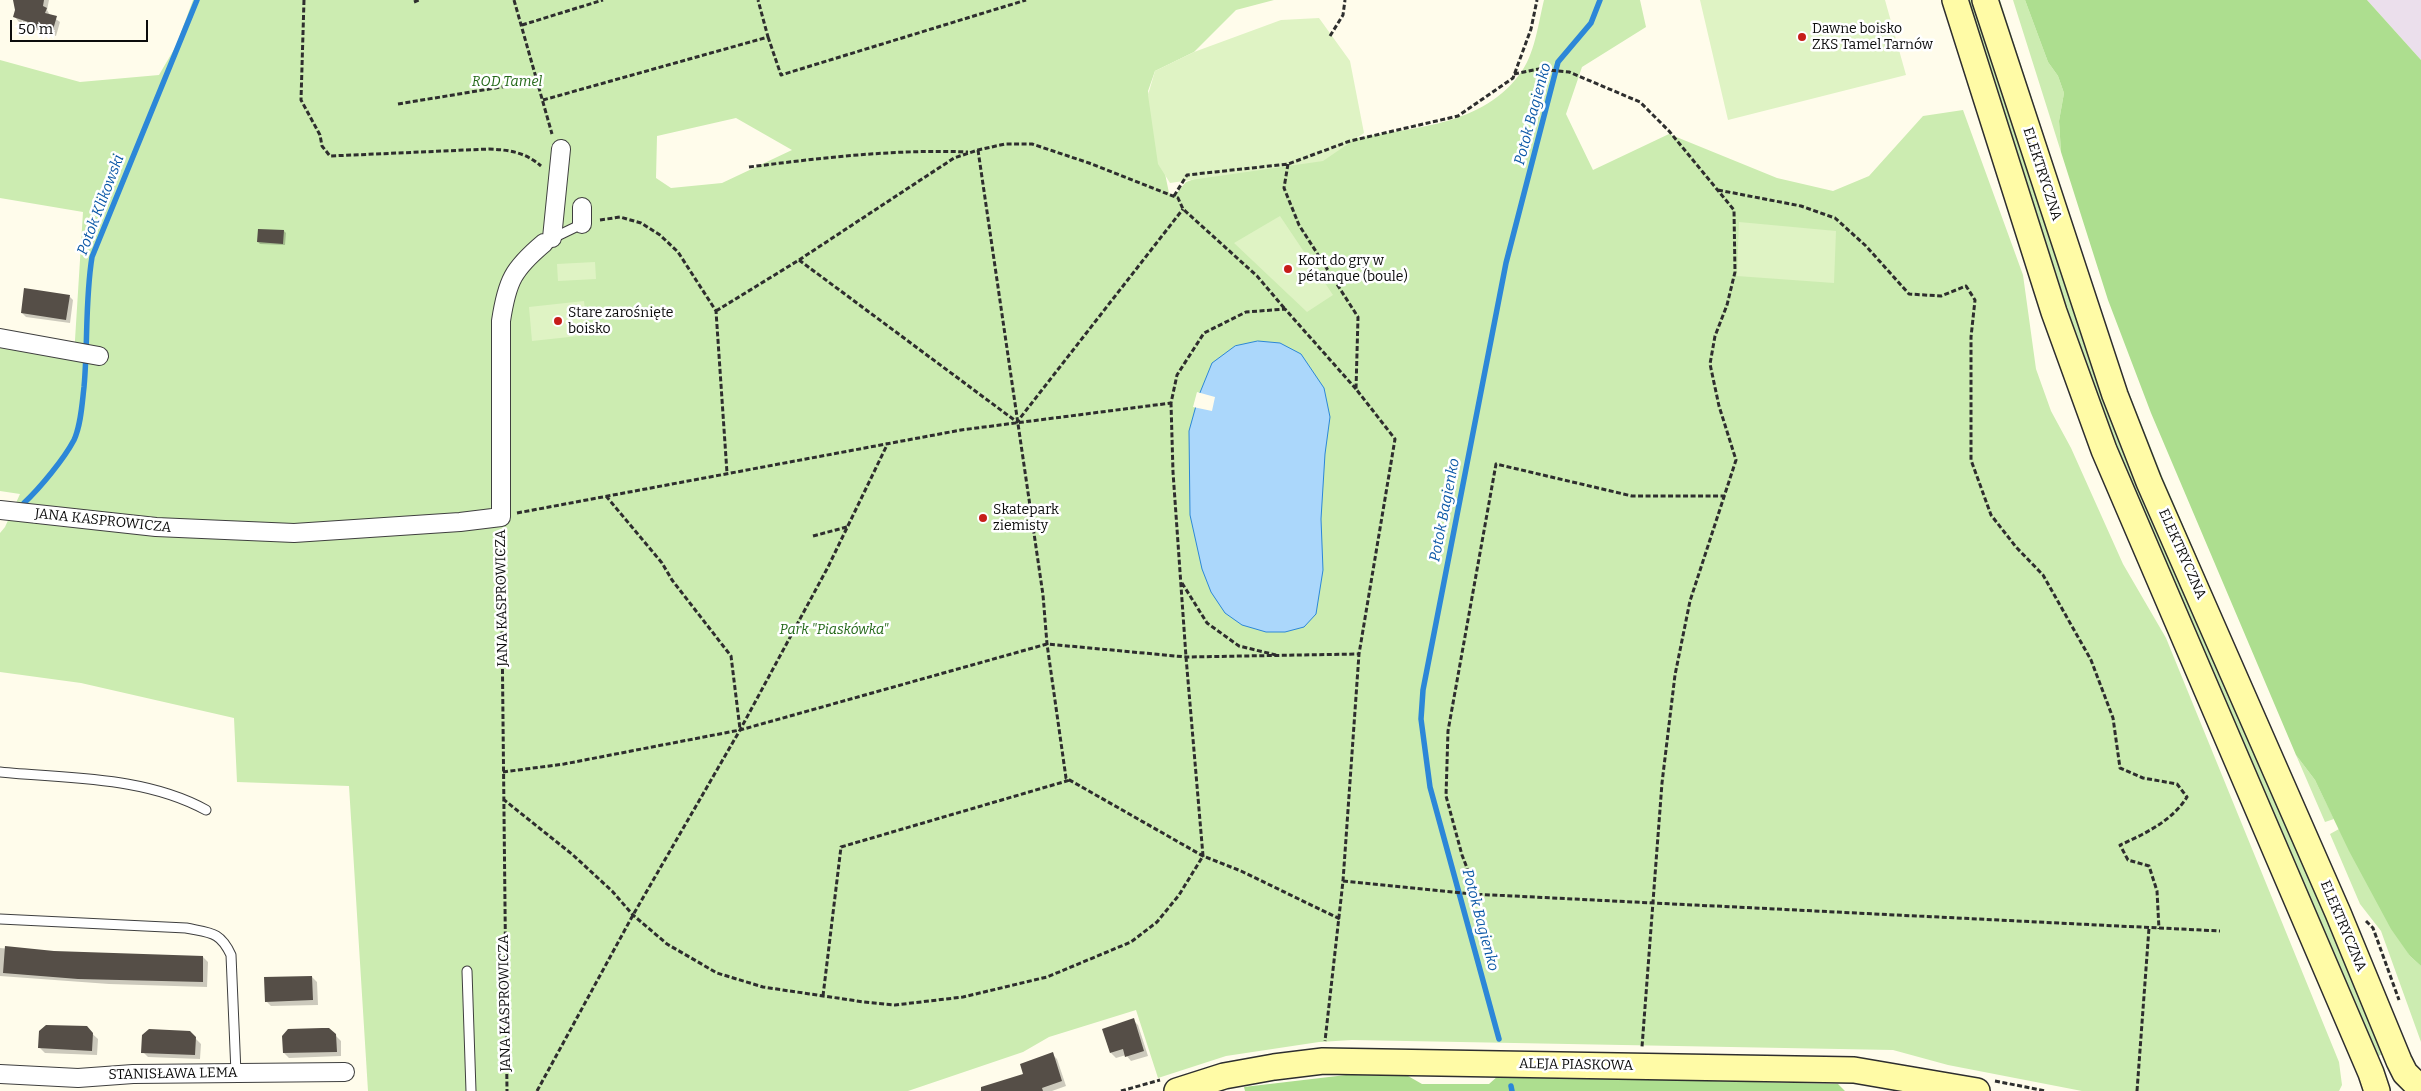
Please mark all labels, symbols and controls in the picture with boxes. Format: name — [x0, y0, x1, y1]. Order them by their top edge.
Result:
scale bar — [12, 10, 150, 42]
text: 50 m — [18, 20, 53, 38]
place label: Dawne boisko ZKS Tamel Tarnów — [1812, 21, 1933, 54]
marker: Dawne boisko ZKS Tamel Tarnów — [1796, 31, 1808, 43]
water label: Potok Bagienko — [1511, 61, 1555, 167]
park label: ROD Tamel — [472, 74, 542, 90]
street label: ELEKTRYCZNA — [2019, 125, 2065, 223]
water label: Potok Klikowski — [74, 152, 128, 258]
place label: Kort do gry w pétanque (boule) — [1298, 253, 1408, 286]
marker: Kort do gry w pétanque (boule) — [1282, 263, 1294, 275]
place label: Stare zarośnięte boisko — [568, 305, 674, 338]
marker: Stare zarośnięte boisko — [552, 315, 564, 327]
water label: Potok Bagienko — [1426, 457, 1464, 563]
place label: Skatepark ziemisty — [993, 502, 1059, 534]
street label: JANA KASPROWICZA — [34, 505, 172, 537]
street label: ELEKTRYCZNA — [2155, 506, 2209, 602]
marker: Skatepark ziemisty — [977, 512, 989, 524]
street label: JANA KASPROWICZA — [492, 529, 512, 667]
park label: Park "Piaskówka" — [780, 622, 888, 638]
water label: Potok Bagienko — [1458, 867, 1502, 973]
street label: ELEKTRYCZNA — [2316, 878, 2370, 974]
street label: JANA KASPROWICZA — [495, 934, 515, 1072]
street label: ALEJA PIASKOWA — [1519, 1056, 1633, 1074]
street label: STANISŁAWA LEMA — [108, 1064, 238, 1084]

